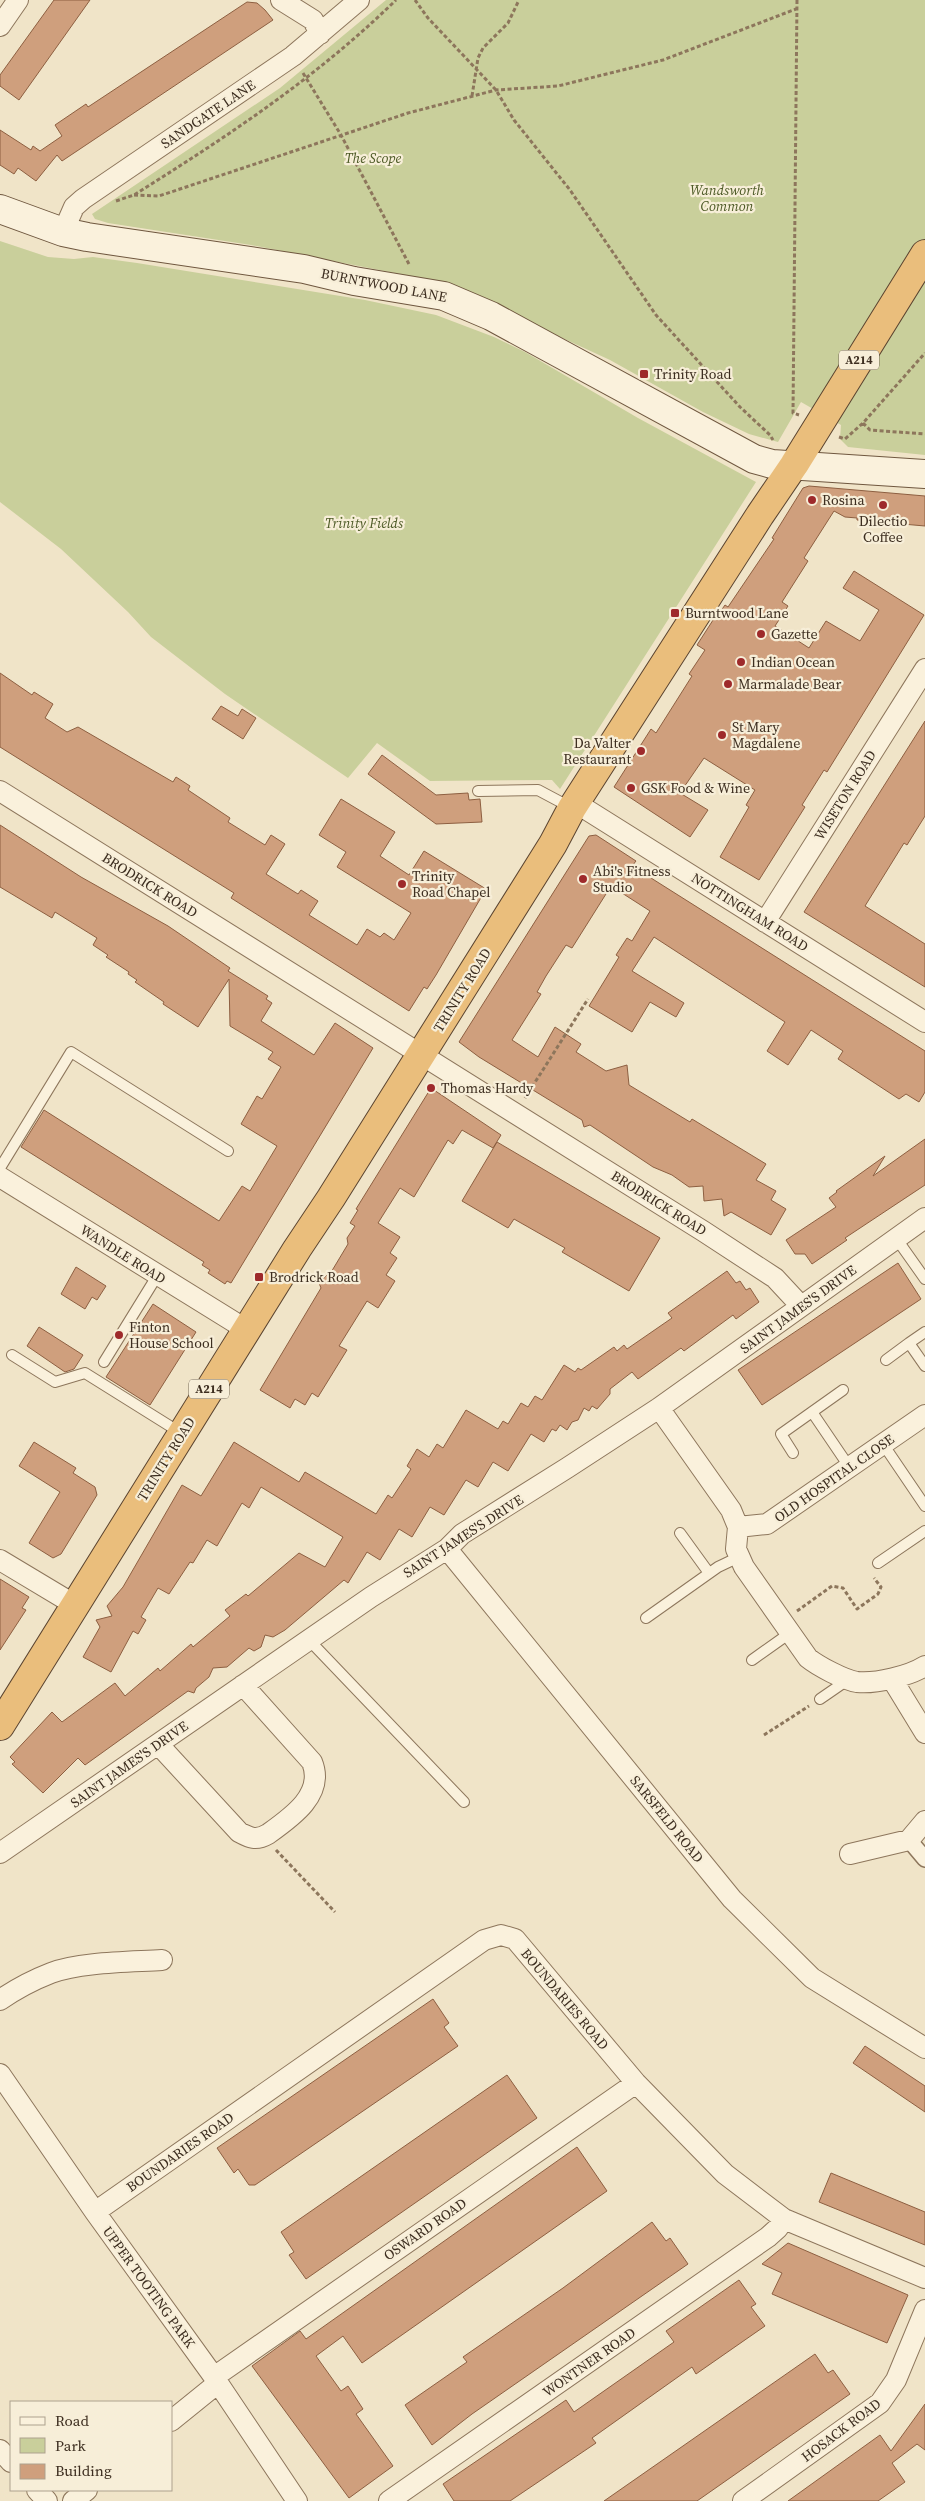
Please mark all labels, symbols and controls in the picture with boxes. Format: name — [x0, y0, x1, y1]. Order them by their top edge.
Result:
street label: SANDGATE LANE — [157, 75, 259, 153]
park label: The Scope — [345, 148, 402, 168]
park label: Wandsworth Common — [690, 180, 764, 216]
street label: BURNTWOOD LANE — [319, 263, 449, 307]
road number: A214 — [839, 350, 879, 370]
place label: Trinity Road — [654, 364, 732, 384]
marker: Trinity Road — [638, 368, 650, 380]
place label: Rosina — [822, 490, 865, 510]
marker: Rosina — [806, 494, 818, 506]
marker: Dilectio Coffee — [877, 499, 889, 511]
place label: Dilectio Coffee — [859, 511, 908, 547]
park label: Trinity Fields — [325, 513, 404, 533]
place label: Burntwood Lane — [685, 603, 789, 623]
marker: Burntwood Lane — [669, 607, 681, 619]
place label: Gazette — [771, 624, 818, 644]
marker: Gazette — [755, 628, 767, 640]
place label: Indian Ocean — [751, 652, 835, 672]
marker: Indian Ocean — [735, 656, 747, 668]
place label: Marmalade Bear — [738, 674, 841, 694]
marker: Marmalade Bear — [722, 678, 734, 690]
place label: St Mary Magdalene — [732, 717, 800, 753]
marker: St Mary Magdalene — [716, 729, 728, 741]
place label: Da Valter Restaurant — [563, 733, 631, 769]
marker: Da Valter Restaurant — [635, 745, 647, 757]
street label: WISETON ROAD — [809, 746, 881, 844]
place label: GSK Food & Wine — [641, 778, 750, 798]
marker: GSK Food & Wine — [625, 782, 637, 794]
street label: BRODRICK ROAD — [98, 848, 202, 922]
place label: Abi's Fitness Studio — [593, 861, 670, 897]
place label: Trinity Road Chapel — [412, 866, 490, 902]
street label: NOTTINGHAM ROAD — [688, 868, 812, 956]
marker: Abi's Fitness Studio — [577, 873, 589, 885]
marker: Trinity Road Chapel — [396, 878, 408, 890]
street label: TRINITY ROAD — [428, 944, 496, 1036]
place label: Thomas Hardy — [441, 1078, 534, 1098]
marker: Thomas Hardy — [425, 1082, 437, 1094]
street label: BRODRICK ROAD — [607, 1166, 711, 1240]
street label: WANDLE ROAD — [76, 1220, 170, 1288]
street label: SAINT JAMES'S DRIVE — [736, 1260, 860, 1358]
place label: Brodrick Road — [269, 1267, 359, 1287]
marker: Brodrick Road — [253, 1271, 265, 1283]
place label: Finton House School — [129, 1317, 214, 1353]
marker: Finton House School — [113, 1329, 125, 1341]
road number: A214 — [189, 1380, 229, 1398]
street label: TRINITY ROAD — [132, 1413, 200, 1505]
street label: OLD HOSPITAL CLOSE — [770, 1429, 898, 1527]
street label: SAINT JAMES'S DRIVE — [399, 1490, 527, 1582]
street label: SAINT JAMES'S DRIVE — [66, 1716, 192, 1812]
street label: SARSFELD ROAD — [626, 1771, 709, 1867]
street label: BOUNDARIES ROAD — [516, 1944, 614, 2054]
street label: BOUNDARIES ROAD — [122, 2107, 238, 2197]
street label: OSWARD ROAD — [379, 2193, 471, 2265]
street label: UPPER TOOTING PARK — [98, 2222, 200, 2353]
street label: WONTNER ROAD — [538, 2322, 640, 2402]
street label: HOSACK ROAD — [797, 2393, 885, 2467]
legend — [10, 2401, 172, 2491]
text: Road — [55, 2410, 89, 2431]
text: Park — [55, 2435, 87, 2456]
text: Building — [55, 2460, 112, 2481]

